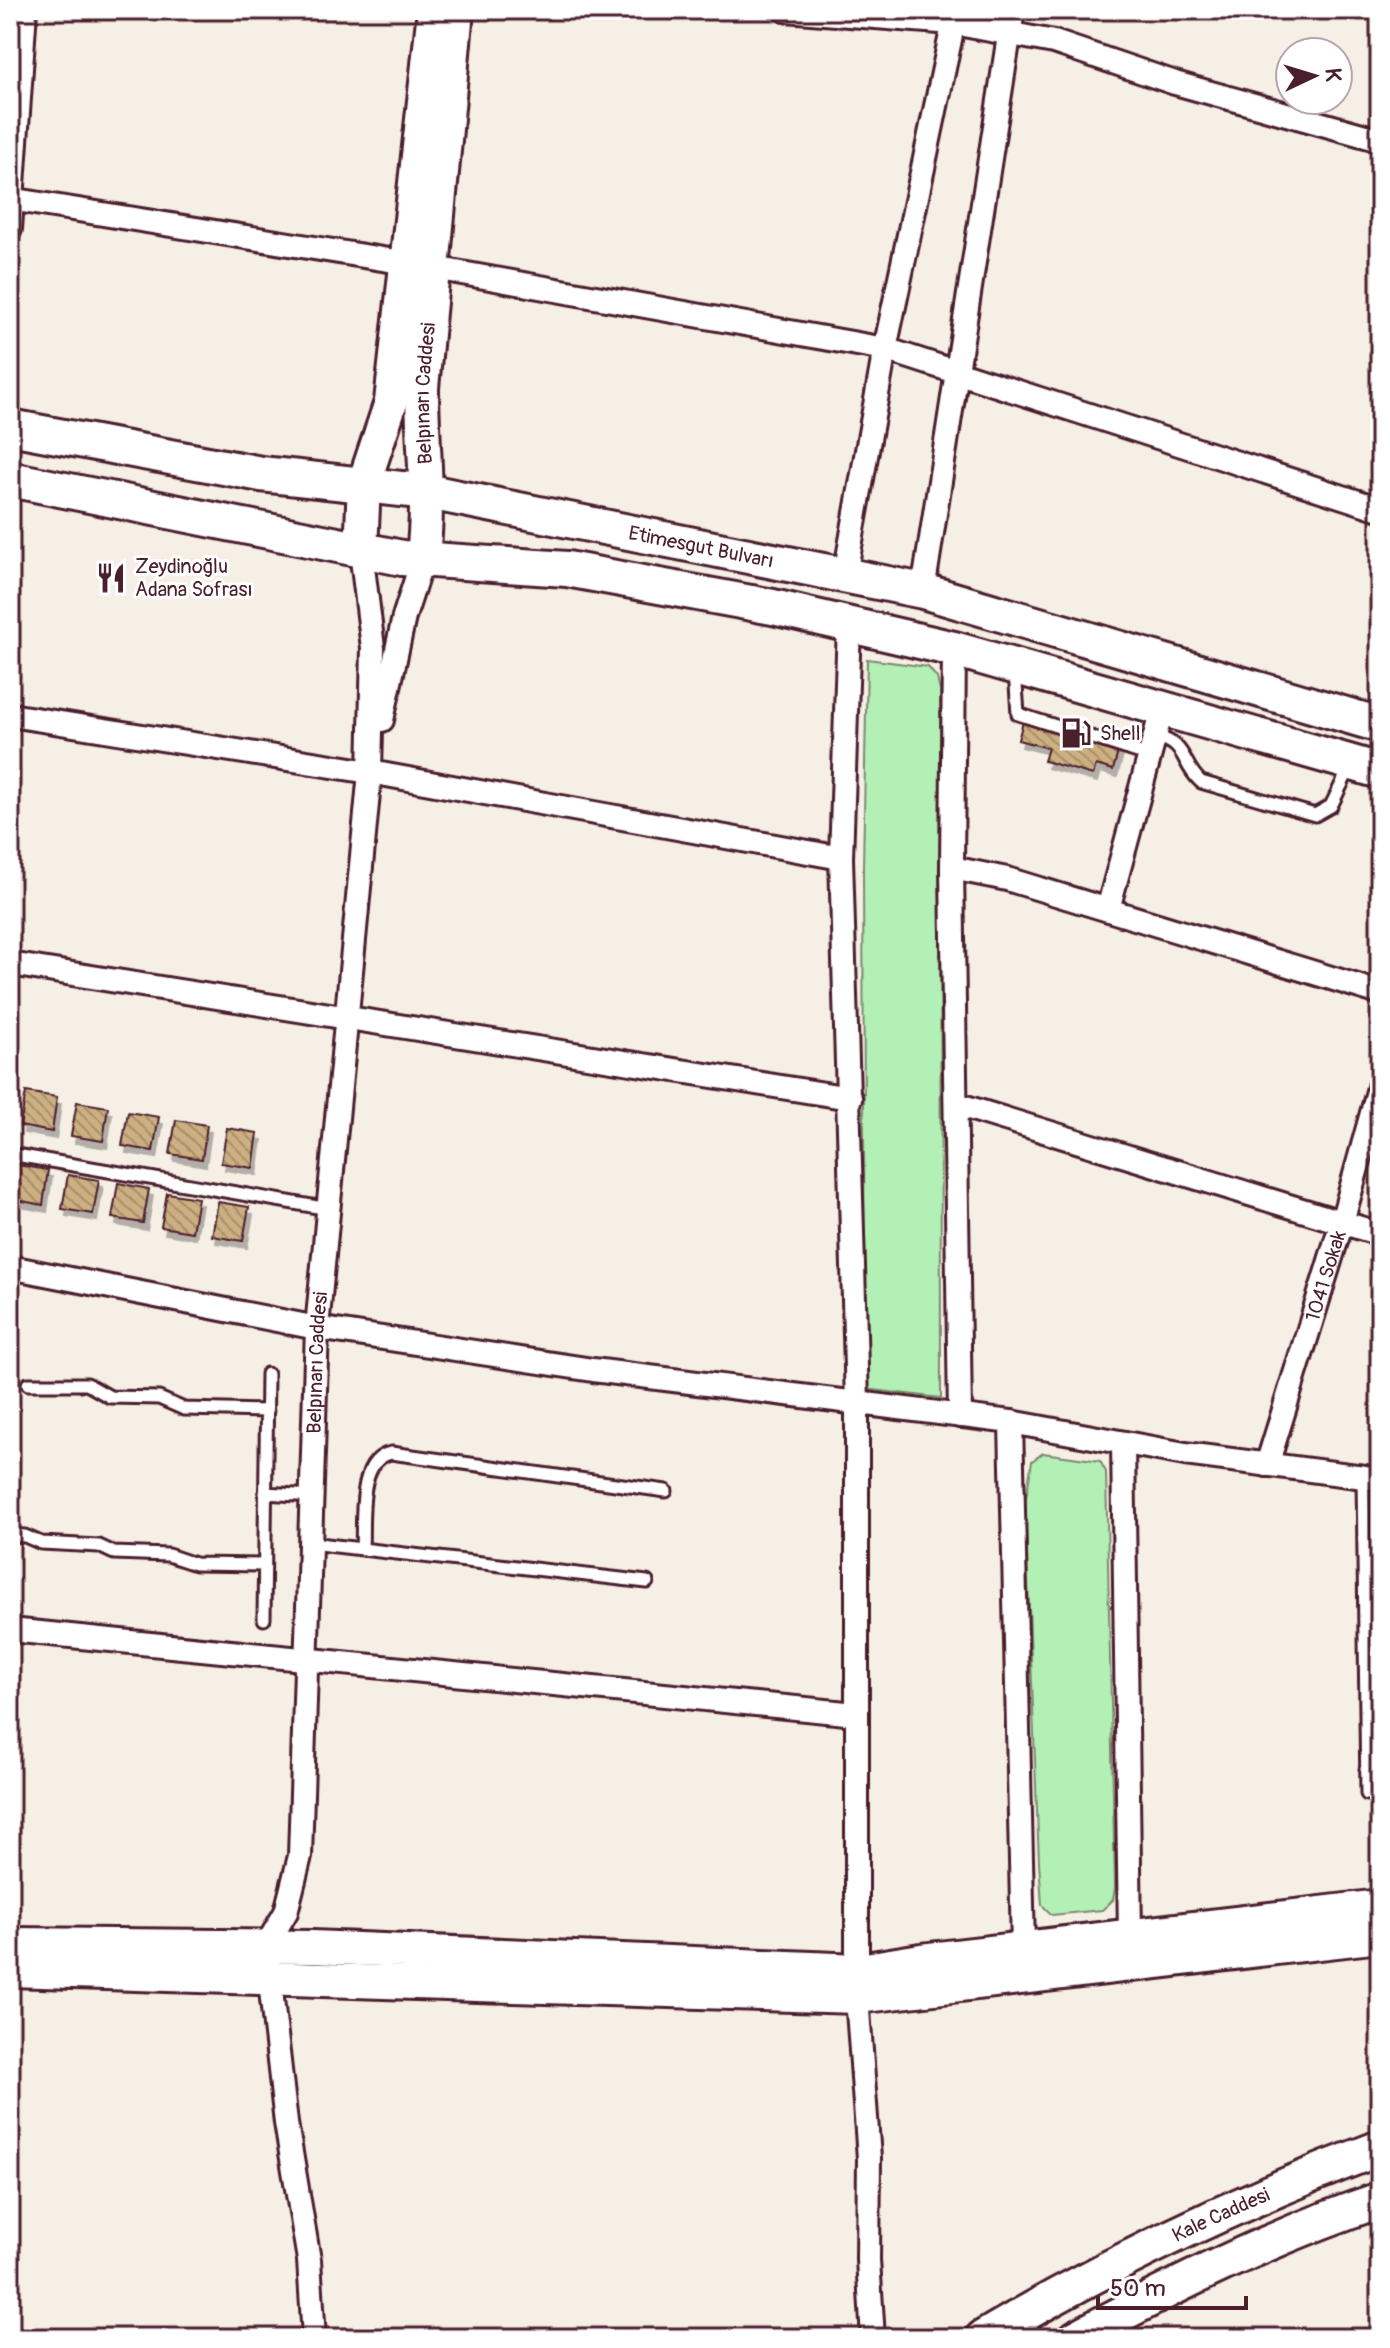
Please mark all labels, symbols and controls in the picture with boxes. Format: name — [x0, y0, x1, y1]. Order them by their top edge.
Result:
north arrow — [1274, 36, 1354, 116]
text: K — [1319, 67, 1347, 83]
street label: Belpınarı Caddesi — [409, 321, 441, 465]
street label: Etimesgut Bulvarı — [626, 520, 776, 573]
place label: Zeydinoğlu Adana Sofrası — [135, 554, 253, 602]
restaurant icon: Zeydinoğlu Adana Sofrası — [94, 561, 128, 595]
fuel station icon: Shell — [1059, 716, 1093, 750]
place label: Shell — [1100, 721, 1140, 746]
street label: 1041 Sokak — [1300, 1227, 1351, 1324]
street label: Belpınarı Caddesi — [301, 1291, 333, 1434]
street label: Kale Caddesi — [1168, 2182, 1273, 2247]
scale bar — [1098, 2260, 1246, 2310]
text: 50 m — [1110, 2274, 1166, 2303]

